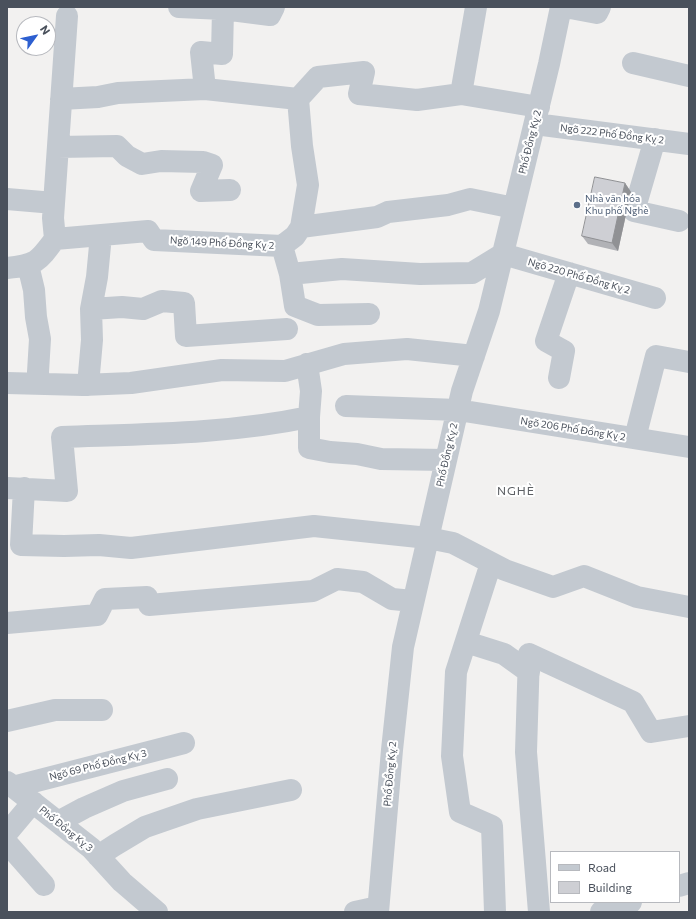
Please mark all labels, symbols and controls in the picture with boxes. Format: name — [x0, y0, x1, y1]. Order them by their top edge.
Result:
north arrow — [16, 16, 56, 56]
text: N — [38, 23, 53, 37]
street label: Phố Đồng Kỵ 2 — [516, 109, 544, 175]
street label: Ngõ 222 Phố Đồng Kỵ 2 — [559, 122, 665, 146]
place label: Nhà văn hóa Khu phố Nghè — [585, 193, 648, 216]
marker: Nhà văn hóa Khu phố Nghè — [572, 200, 582, 210]
street label: Ngõ 149 Phố Đồng Kỵ 2 — [170, 234, 274, 252]
street label: Ngõ 220 Phố Đồng Kỵ 2 — [527, 256, 631, 296]
street label: Ngõ 206 Phố Đồng Kỵ 2 — [520, 415, 626, 443]
street label: Phố Đồng Kỵ 2 — [434, 422, 460, 488]
district label: NGHÈ — [497, 484, 535, 498]
street label: Phố Đồng Kỵ 2 — [381, 741, 399, 807]
street label: Ngõ 69 Phố Đồng Kỵ 3 — [48, 747, 148, 783]
street label: Phố Đồng Kỵ 3 — [37, 804, 95, 854]
legend — [550, 851, 680, 903]
text: Road — [588, 860, 616, 874]
text: Building — [588, 880, 632, 894]

